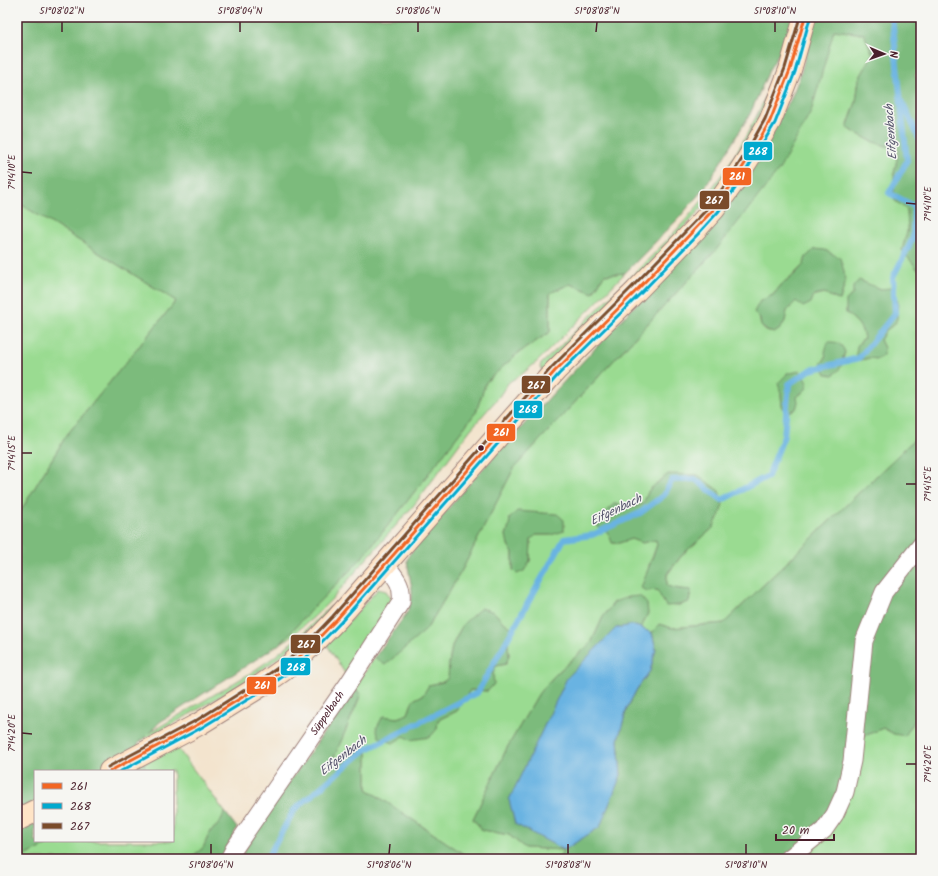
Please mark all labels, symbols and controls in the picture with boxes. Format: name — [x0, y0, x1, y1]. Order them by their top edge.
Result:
text: 51°08'02"N — [39, 3, 85, 19]
text: 51°08'04"N — [218, 3, 263, 19]
text: 51°08'06"N — [395, 3, 441, 19]
text: 51°08'08"N — [574, 3, 620, 19]
text: 51°08'10"N — [754, 3, 797, 19]
north arrow — [864, 34, 904, 74]
text: N — [884, 51, 902, 58]
water label: Eifgenbach — [879, 102, 902, 160]
line badge: 268 — [743, 141, 773, 161]
text: 268 — [749, 143, 768, 161]
text: 7°14'10"E — [4, 153, 20, 190]
line badge: 261 — [722, 167, 752, 186]
text: 261 — [729, 168, 746, 186]
text: 7°14'10"E — [920, 185, 936, 222]
line badge: 267 — [699, 190, 730, 210]
text: 267 — [705, 192, 724, 210]
line badge: 267 — [521, 375, 551, 394]
text: 267 — [527, 377, 546, 395]
line badge: 268 — [513, 400, 543, 419]
text: 268 — [519, 401, 538, 419]
line badge: 261 — [486, 423, 516, 442]
text: 261 — [493, 424, 510, 442]
text: 7°14'15"E — [4, 434, 20, 471]
unlabelled marker — [476, 443, 486, 453]
text: 7°14'15"E — [920, 465, 936, 502]
water label: Eifgenbach — [587, 489, 647, 531]
line badge: 267 — [290, 634, 321, 654]
text: 267 — [297, 636, 316, 654]
line badge: 268 — [280, 657, 311, 676]
text: 268 — [287, 659, 306, 677]
line badge: 261 — [246, 676, 277, 695]
text: 261 — [254, 677, 271, 695]
street label: Süppelbach — [306, 687, 350, 740]
text: 7°14'20"E — [4, 713, 20, 752]
water label: Eifgenbach — [315, 730, 372, 781]
text: 7°14'20"E — [920, 744, 936, 783]
legend — [34, 770, 174, 842]
text: 261 — [70, 777, 88, 796]
text: 268 — [70, 797, 92, 816]
scale bar — [776, 816, 834, 842]
text: 267 — [70, 817, 90, 836]
text: 20 m — [782, 821, 810, 840]
text: 51°08'04"N — [189, 857, 234, 873]
text: 51°08'06"N — [366, 857, 412, 873]
text: 51°08'08"N — [545, 857, 591, 873]
text: 51°08'10"N — [725, 857, 768, 873]

